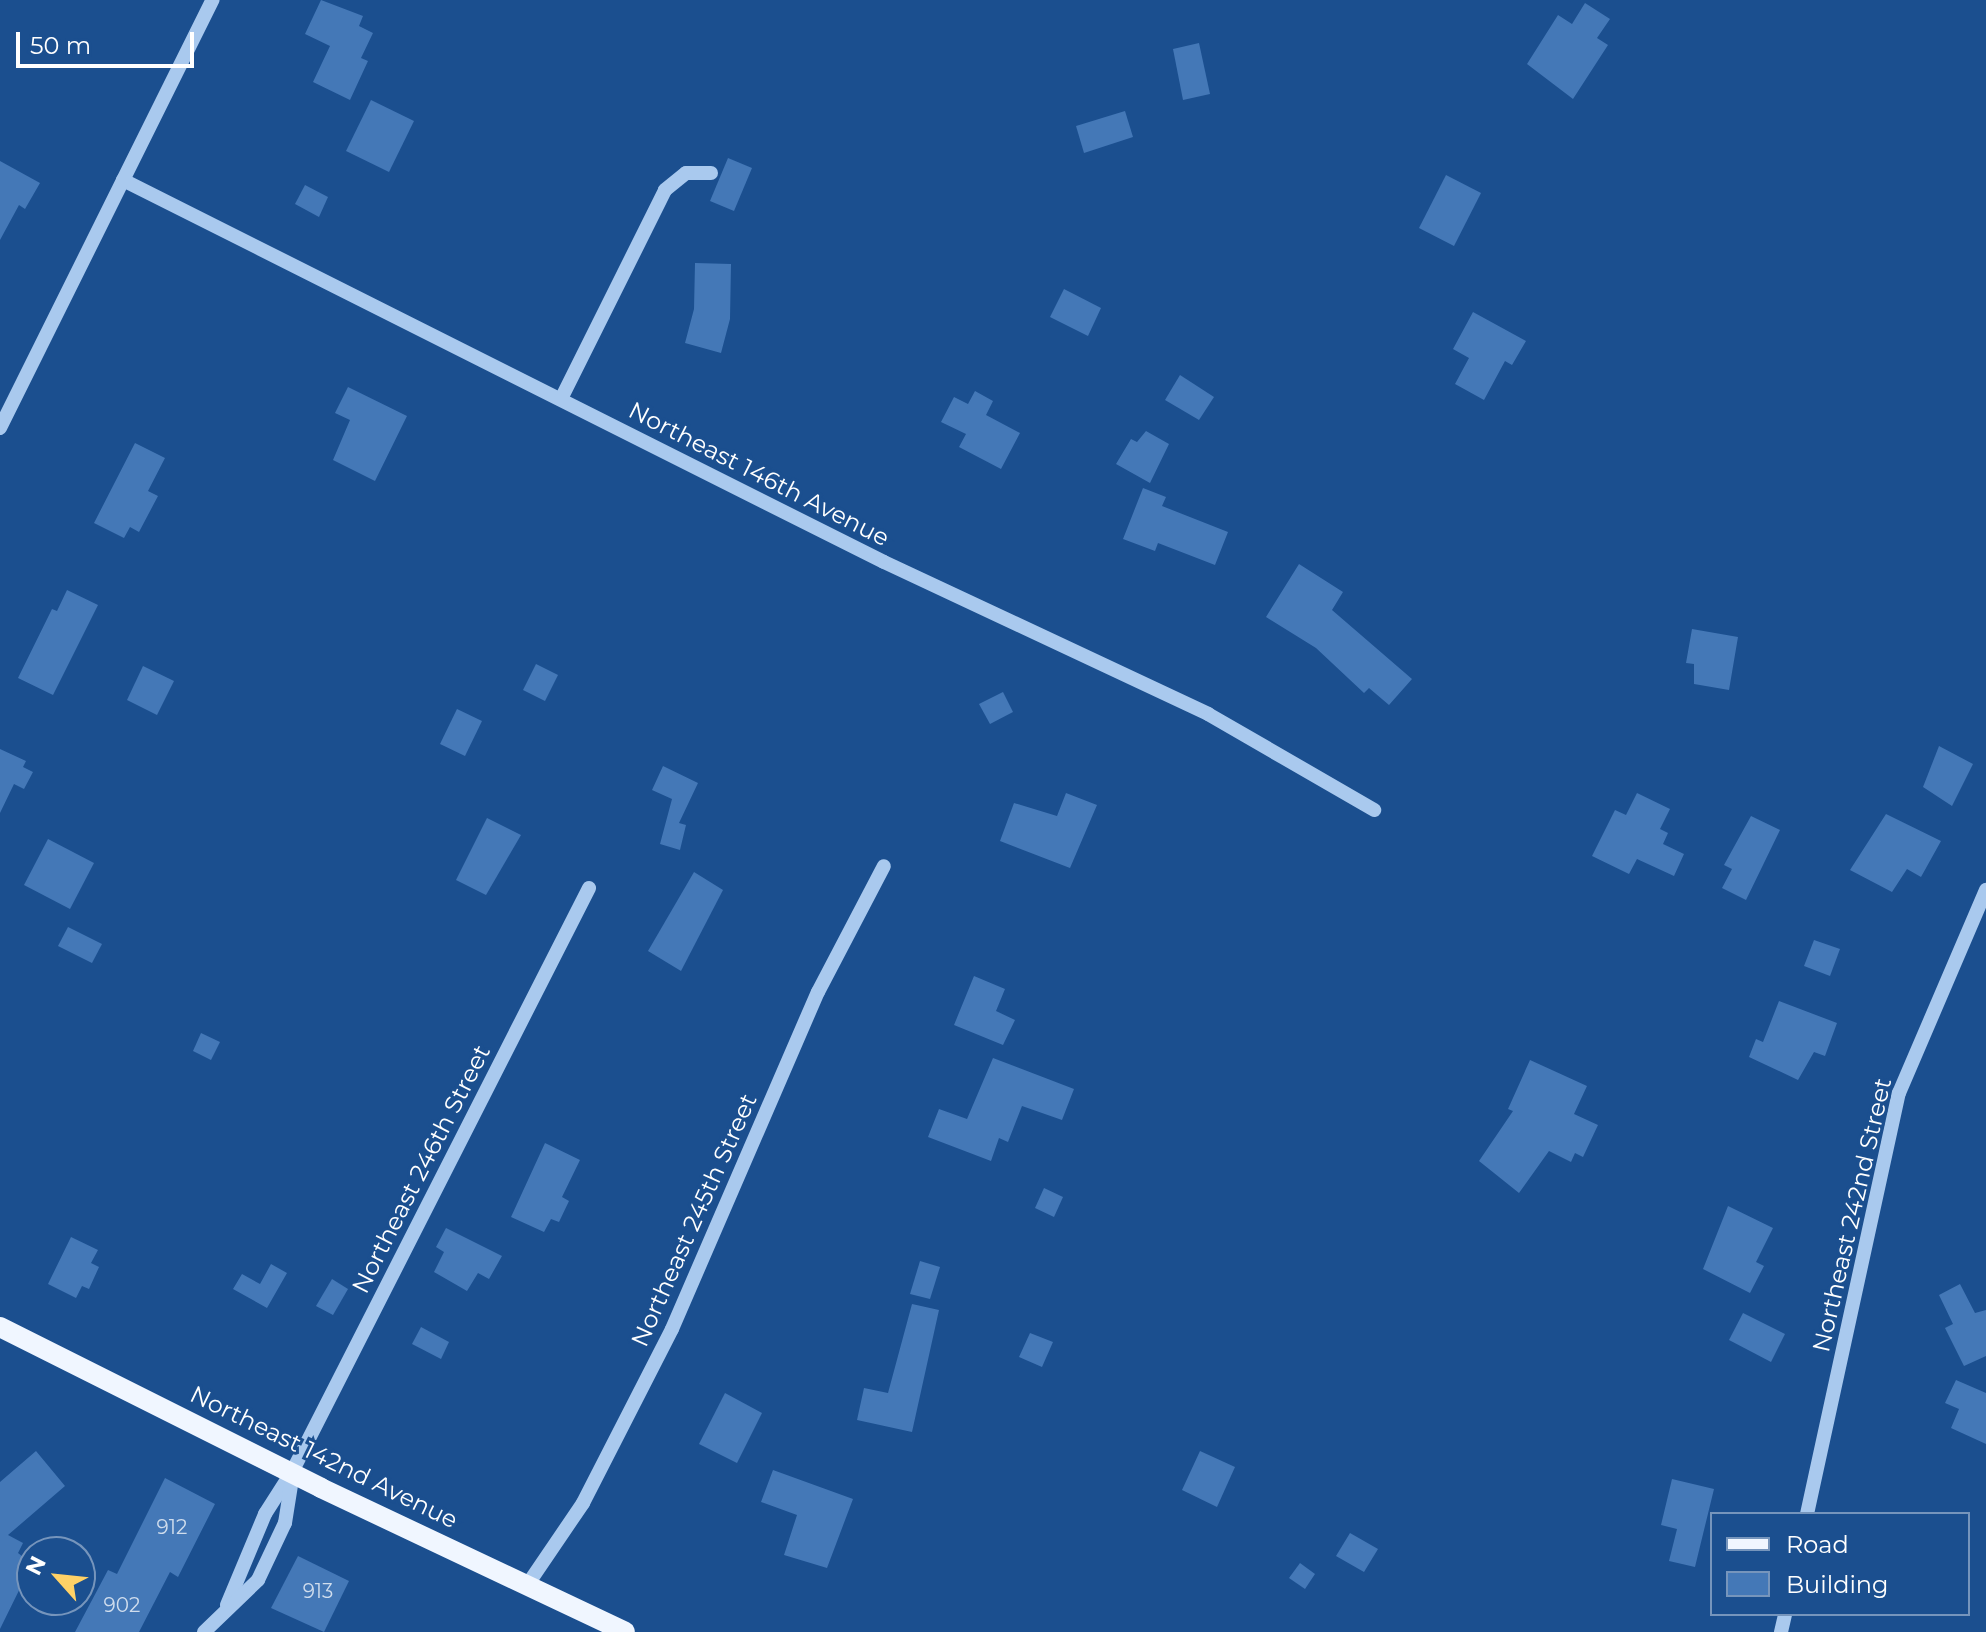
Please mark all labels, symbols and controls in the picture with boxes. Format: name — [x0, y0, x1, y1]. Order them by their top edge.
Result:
scale bar — [20, 16, 198, 66]
text: 50 m — [30, 31, 91, 60]
street label: Northeast 146th Avenue — [624, 396, 894, 552]
street label: Northeast 246th Street — [346, 1040, 496, 1298]
street label: Northeast 242nd Street — [1806, 1075, 1898, 1355]
street label: Northeast 245th Street — [625, 1089, 763, 1351]
street label: Northeast 142nd Avenue — [186, 1380, 462, 1534]
legend — [1710, 1512, 1970, 1616]
house number: 912 — [157, 1515, 187, 1539]
text: Road — [1786, 1530, 1849, 1559]
north arrow — [16, 1536, 96, 1616]
text: N — [20, 1552, 52, 1580]
text: Building — [1786, 1570, 1889, 1599]
house number: 913 — [303, 1579, 333, 1603]
house number: 902 — [104, 1593, 140, 1617]

